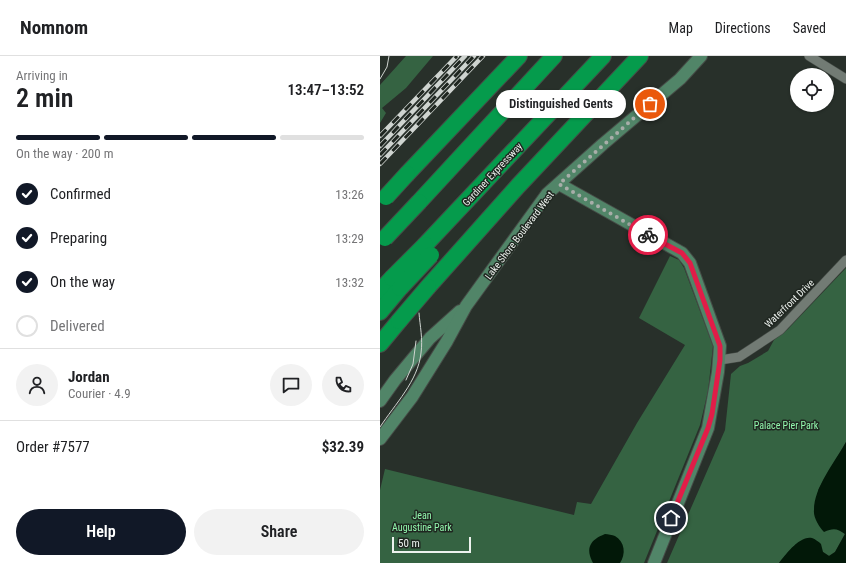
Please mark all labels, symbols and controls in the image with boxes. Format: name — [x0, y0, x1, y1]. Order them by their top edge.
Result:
text: Nomnom — [20, 16, 88, 39]
text: Map — [669, 20, 693, 36]
text: Directions — [715, 20, 771, 36]
text: Saved — [793, 20, 826, 36]
text: Arriving in — [16, 68, 68, 83]
map controls — [790, 68, 834, 112]
button: locate — [790, 68, 834, 112]
text: 13:47–13:52 — [287, 81, 364, 99]
text: 2 min — [16, 83, 74, 113]
pin — [633, 87, 667, 121]
callout: Distinguished Gents — [496, 90, 626, 118]
icon: bag — [639, 93, 661, 115]
text: Distinguished Gents — [509, 96, 613, 111]
street label: Gardiner Expressway — [460, 141, 524, 208]
text: On the way · 200 m — [16, 146, 113, 161]
icon: check — [16, 183, 38, 205]
text: Confirmed — [50, 185, 111, 203]
text: 13:26 — [335, 187, 364, 202]
street label: Lake Shore Boulevard West — [483, 189, 556, 281]
courier — [628, 215, 668, 255]
icon: bike — [637, 224, 659, 246]
icon: check — [16, 227, 38, 249]
text: Preparing — [50, 229, 107, 247]
text: 13:29 — [335, 231, 364, 246]
icon: check — [16, 271, 38, 293]
text: On the way — [50, 273, 115, 291]
text: 13:32 — [335, 275, 364, 290]
street label: Waterfront Drive — [762, 277, 816, 330]
text: Delivered — [50, 317, 105, 335]
button: person — [16, 364, 58, 406]
button: chat — [270, 364, 312, 406]
button: phone — [322, 364, 364, 406]
text: Jordan — [68, 368, 110, 386]
text: Courier · 4.9 — [68, 386, 131, 401]
park label: Palace Pier Park — [754, 420, 819, 431]
text: Order #7577 — [16, 438, 90, 456]
text: $32.39 — [322, 438, 364, 456]
pin — [654, 501, 688, 535]
icon: home — [660, 507, 682, 529]
button: Help — [16, 509, 186, 555]
button: Share — [194, 509, 364, 555]
park label: Jean Augustine Park — [392, 510, 452, 533]
scale bar — [392, 535, 471, 554]
text: 50 m — [398, 537, 420, 550]

